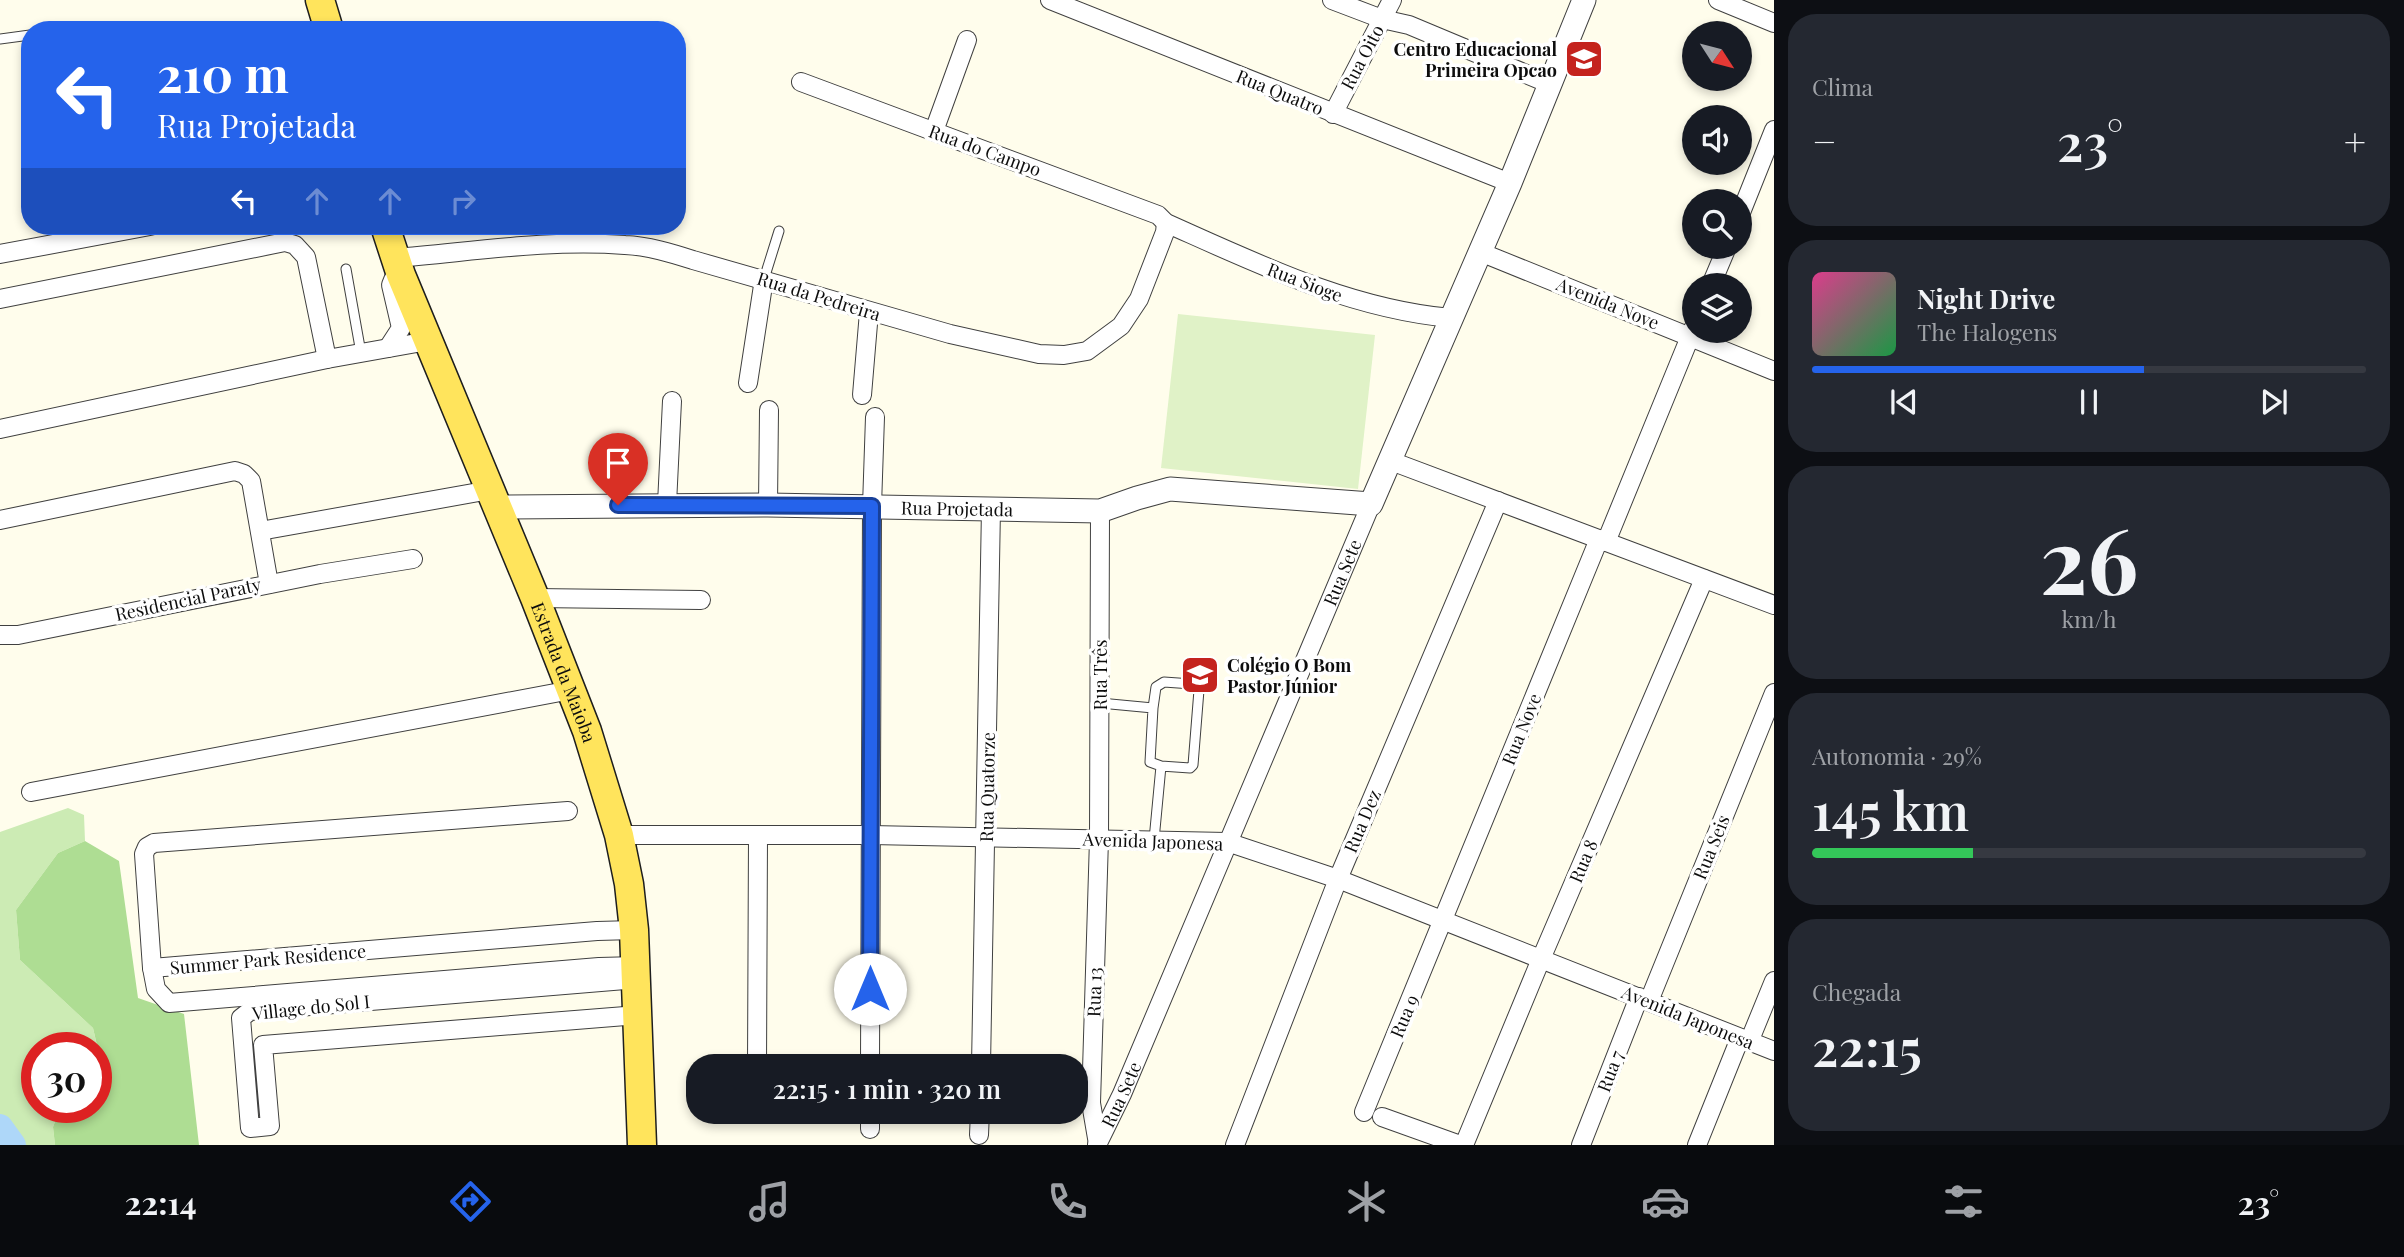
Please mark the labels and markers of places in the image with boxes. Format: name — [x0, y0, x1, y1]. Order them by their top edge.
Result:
place label: Centro Educacional Primeira Opcao — [1393, 37, 1557, 82]
school or university icon: Centro Educacional Primeira Opcao — [1563, 38, 1605, 80]
pin — [588, 433, 648, 505]
place label: Colégio O Bom Pastor Júnior — [1227, 653, 1352, 698]
school or university icon: Colégio O Bom Pastor Júnior — [1179, 654, 1221, 696]

